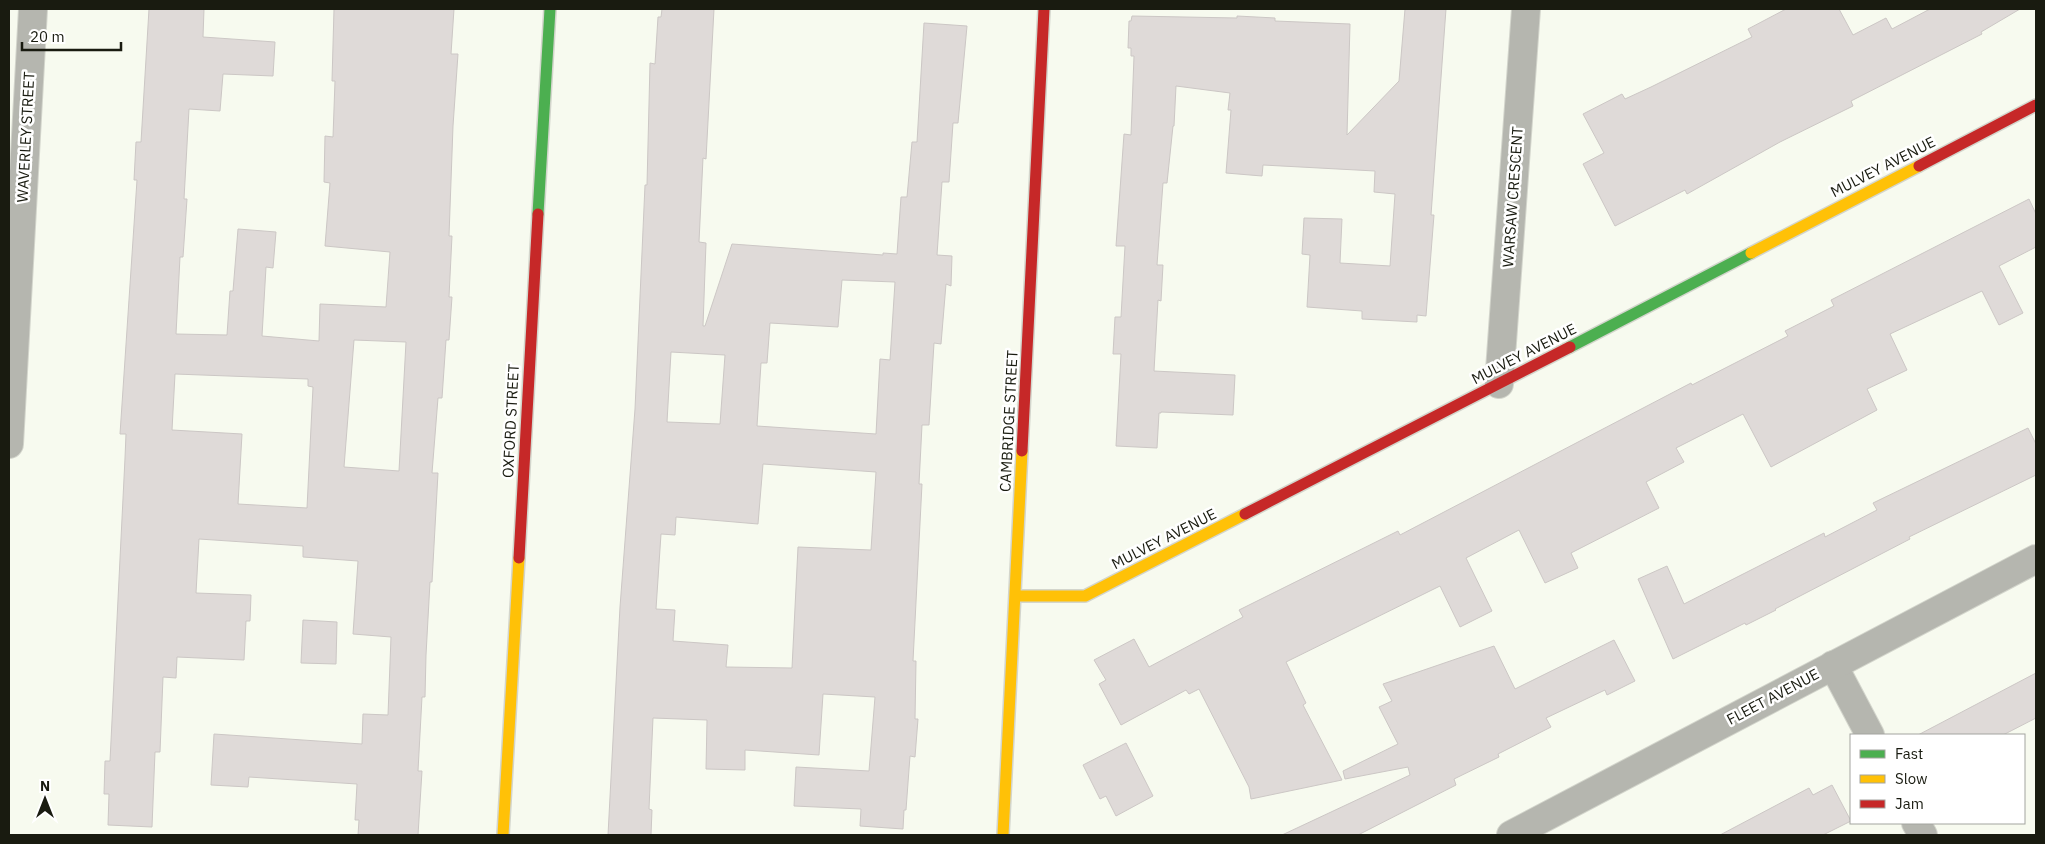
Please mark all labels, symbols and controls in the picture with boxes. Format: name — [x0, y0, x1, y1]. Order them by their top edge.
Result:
scale bar — [22, 20, 121, 52]
text: 20 m — [30, 27, 65, 46]
street label: WAVERLEY STREET — [13, 71, 38, 203]
street label: WARSAW CRESCENT — [1498, 125, 1527, 268]
street label: MULVEY AVENUE — [1827, 132, 1938, 201]
street label: MULVEY AVENUE — [1468, 319, 1579, 388]
street label: CAMBRIDGE STREET — [995, 349, 1022, 492]
street label: OXFORD STREET — [498, 363, 523, 479]
street label: MULVEY AVENUE — [1108, 504, 1219, 573]
street label: FLEET AVENUE — [1723, 664, 1822, 729]
legend — [1850, 734, 2025, 824]
text: Fast — [1895, 744, 1923, 763]
text: Slow — [1895, 769, 1928, 788]
north arrow — [20, 774, 70, 824]
text: N — [40, 777, 50, 795]
text: Jam — [1895, 794, 1924, 813]

